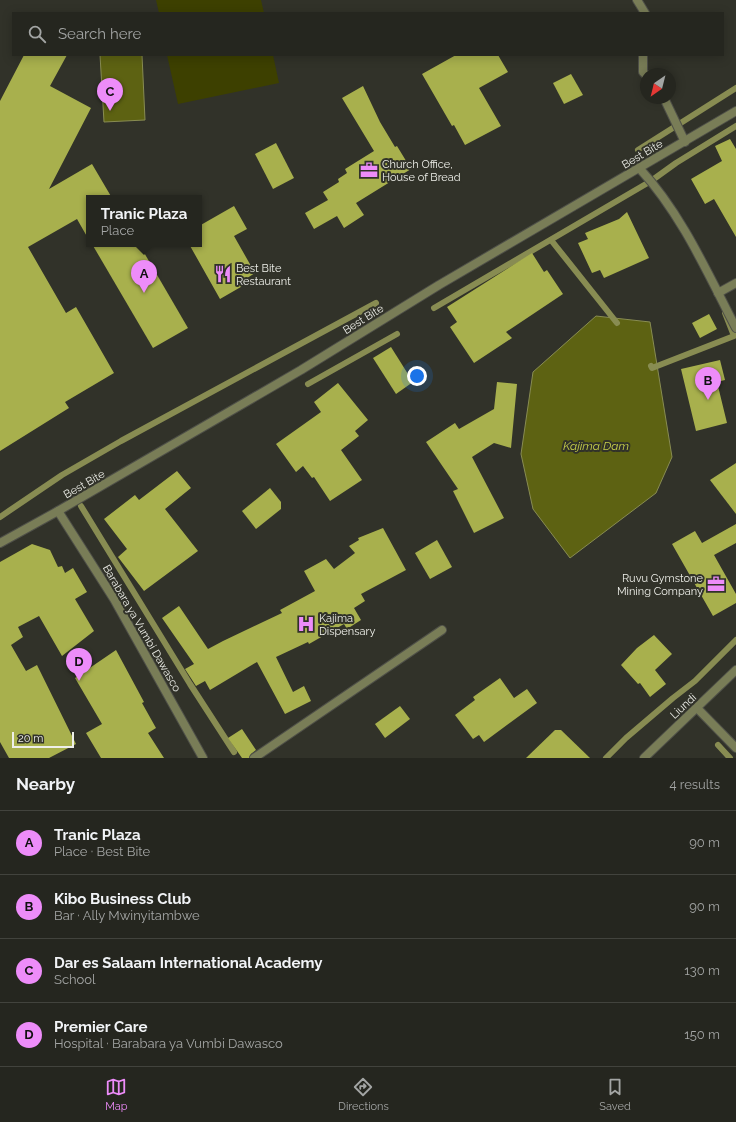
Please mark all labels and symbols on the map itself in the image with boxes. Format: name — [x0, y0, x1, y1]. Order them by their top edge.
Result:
north arrow — [640, 68, 676, 104]
pin: C — [97, 78, 123, 111]
street label: Best Bite — [619, 137, 666, 172]
place label: Church Office, House of Bread — [382, 158, 461, 184]
office icon: Church Office, House of Bread — [359, 160, 379, 180]
pin: A — [131, 260, 157, 293]
place label: Best Bite Restaurant — [236, 262, 291, 288]
restaurant icon: Best Bite Restaurant — [213, 264, 233, 284]
street label: Best Bite — [341, 302, 386, 337]
your location — [407, 366, 427, 386]
pin: B — [695, 367, 721, 400]
water label: Kajima Dam — [563, 439, 629, 453]
street label: Best Bite — [61, 467, 108, 501]
street label: Barabara ya Vumbi Dawasco — [100, 562, 184, 694]
place label: Ruvu Gymstone Mining Company — [617, 572, 704, 598]
office icon: Ruvu Gymstone Mining Company — [706, 574, 726, 594]
place label: Kajima Dispensary — [319, 612, 375, 638]
hospital icon: Kajima Dispensary — [296, 614, 316, 634]
pin: D — [66, 648, 92, 681]
street label: Liundi — [668, 691, 699, 722]
scale bar — [12, 730, 74, 749]

